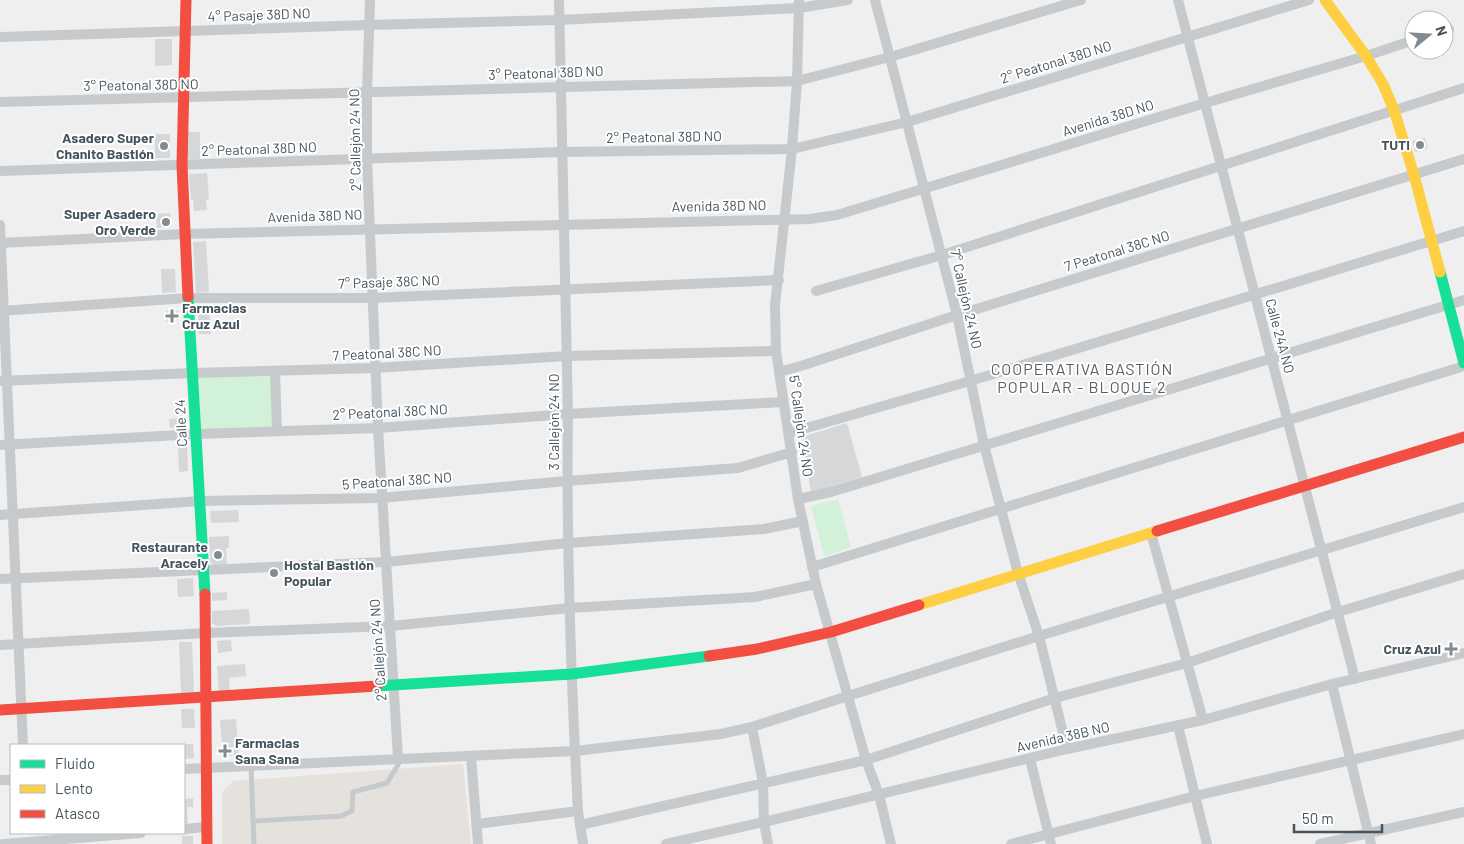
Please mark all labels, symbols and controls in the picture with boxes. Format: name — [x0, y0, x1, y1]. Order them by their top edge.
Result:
street label: 4° Pasaje 38D NO — [207, 4, 311, 25]
north arrow — [1404, 10, 1454, 60]
text: N — [1432, 24, 1451, 38]
street label: 2° Peatonal 38D NO — [998, 37, 1114, 87]
street label: 3° Peatonal 38D NO — [488, 62, 604, 83]
street label: 3° Peatonal 38D NO — [83, 75, 199, 94]
street label: 2° Callejón 24 NO — [345, 89, 364, 191]
street label: Avenida 38D NO — [1060, 96, 1156, 140]
street label: 2° Peatonal 38D NO — [606, 127, 722, 146]
place label: Asadero Super Chanito Bastión — [56, 129, 155, 162]
place label: TUTI — [1381, 136, 1410, 153]
street label: 2° Peatonal 38D NO — [201, 138, 317, 159]
marker: TUTI — [1414, 139, 1426, 151]
marker: Asadero Super Chanito Bastión — [158, 140, 170, 152]
street label: Avenida 38D NO — [671, 196, 767, 215]
place label: Super Asadero Oro Verde — [64, 205, 156, 238]
street label: Avenida 38D NO — [267, 205, 363, 226]
marker: Super Asadero Oro Verde — [160, 216, 172, 228]
street label: 7 Peatonal 38C NO — [1062, 226, 1172, 275]
street label: 7° Callejón 24 NO — [947, 247, 986, 350]
street label: 7° Pasaje 38C NO — [338, 271, 440, 292]
street label: Calle 24A NO — [1262, 297, 1299, 375]
place label: Farmacias Cruz Azul — [182, 299, 247, 332]
marker: Farmacias Cruz Azul — [166, 310, 178, 322]
street label: 7 Peatonal 38C NO — [332, 341, 442, 364]
district label: COOPERATIVA BASTIÓN POPULAR - BLOQUE 2 — [991, 359, 1173, 396]
street label: 3 Callejón 24 NO — [545, 374, 562, 470]
street label: 5° Callejón 24 NO — [786, 374, 817, 478]
street label: Calle 24 — [171, 399, 190, 447]
street label: 2° Peatonal 38C NO — [332, 400, 448, 423]
street label: 5 Peatonal 38C NO — [342, 468, 452, 493]
place label: Restaurante Aracely — [131, 538, 208, 571]
marker: Restaurante Aracely — [212, 549, 224, 561]
place label: Hostal Bastión Popular — [284, 556, 374, 589]
marker: Hostal Bastión Popular — [268, 567, 280, 579]
street label: 2° Callejón 24 NO — [365, 598, 390, 702]
place label: Cruz Azul — [1383, 640, 1441, 657]
marker: Cruz Azul — [1445, 643, 1457, 655]
street label: Avenida 38B NO — [1015, 718, 1111, 755]
place label: Farmacias Sana Sana — [235, 734, 300, 767]
legend — [10, 744, 185, 834]
marker: Farmacias Sana Sana — [219, 745, 231, 757]
text: Fluido — [55, 754, 95, 772]
text: Lento — [55, 779, 93, 797]
scale bar — [1294, 802, 1382, 834]
text: Atasco — [55, 804, 100, 822]
text: 50 m — [1302, 809, 1334, 827]

